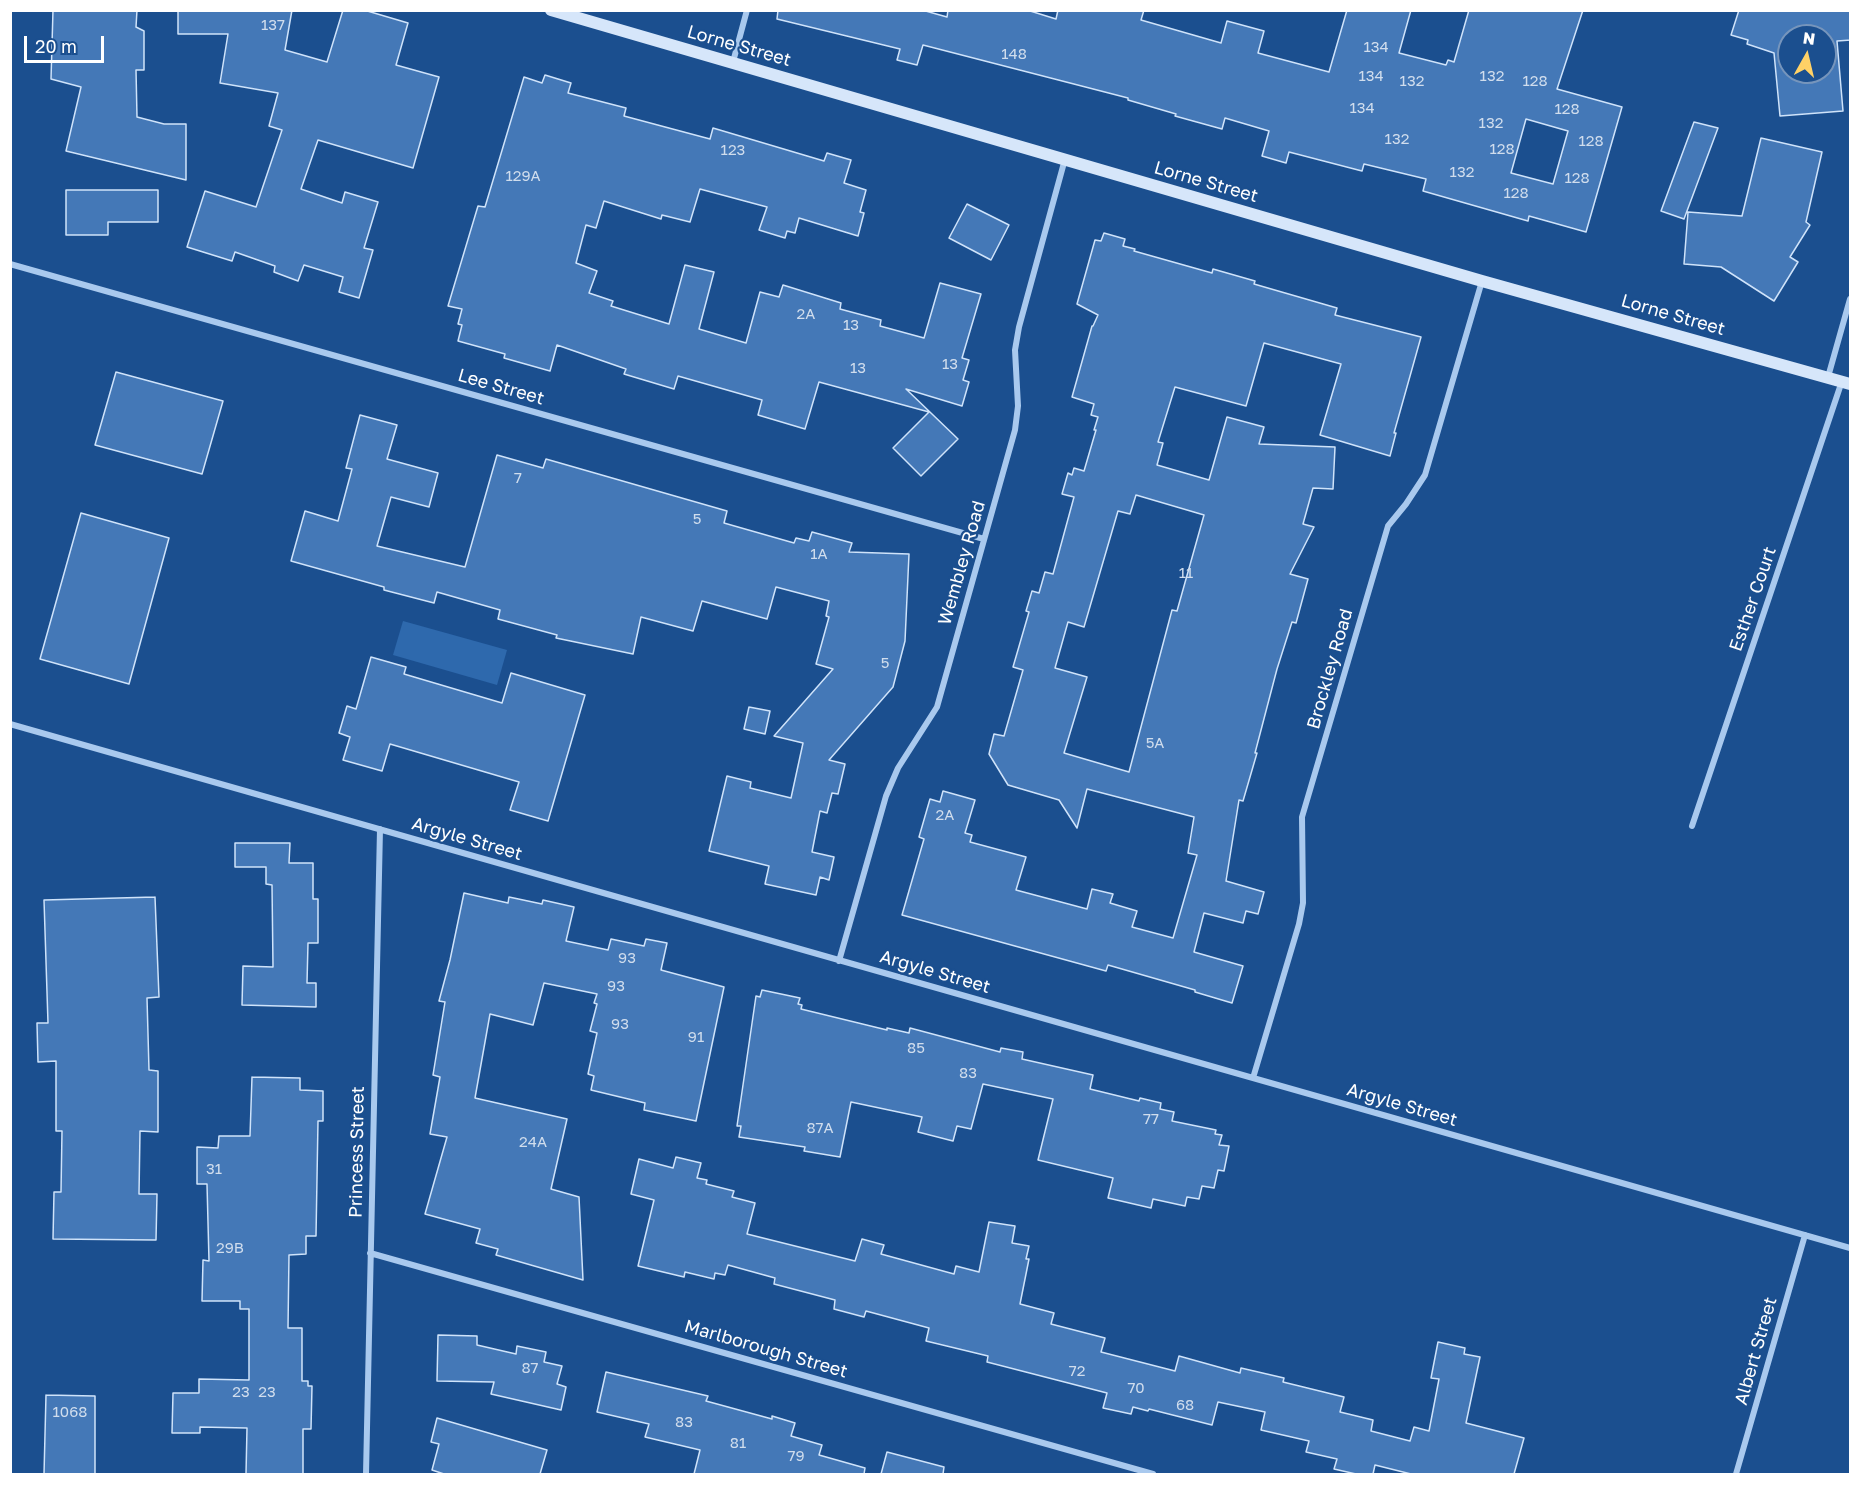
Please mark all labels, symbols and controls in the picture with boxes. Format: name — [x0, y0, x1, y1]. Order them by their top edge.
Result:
house number: 137 — [261, 16, 285, 34]
street label: Lorne Street — [685, 21, 793, 71]
scale bar — [27, 24, 106, 62]
north arrow — [1777, 24, 1837, 84]
text: N — [1802, 27, 1817, 49]
text: 20 m — [35, 35, 77, 57]
house number: 134 — [1363, 38, 1389, 56]
house number: 148 — [1001, 45, 1027, 63]
house number: 134 — [1358, 67, 1384, 85]
house number: 132 — [1480, 67, 1504, 85]
house number: 132 — [1400, 72, 1424, 90]
house number: 128 — [1522, 72, 1548, 90]
house number: 134 — [1349, 99, 1375, 117]
house number: 128 — [1554, 100, 1580, 118]
house number: 132 — [1479, 114, 1503, 132]
house number: 132 — [1385, 130, 1409, 148]
house number: 128 — [1578, 132, 1604, 150]
house number: 128 — [1489, 140, 1515, 158]
house number: 123 — [721, 141, 745, 159]
street label: Lorne Street — [1152, 157, 1260, 207]
house number: 132 — [1450, 163, 1474, 181]
house number: 129A — [505, 167, 541, 185]
house number: 128 — [1564, 169, 1590, 187]
house number: 128 — [1503, 184, 1529, 202]
street label: Lorne Street — [1619, 290, 1727, 340]
house number: 2A — [797, 305, 815, 323]
house number: 13 — [843, 316, 859, 334]
house number: 13 — [942, 355, 958, 373]
house number: 13 — [850, 359, 866, 377]
street label: Lee Street — [455, 364, 547, 410]
house number: 7 — [514, 469, 522, 487]
street label: Wembley Road — [934, 498, 990, 628]
house number: 5 — [693, 510, 701, 528]
street label: Esther Court — [1725, 544, 1781, 654]
house number: 1A — [810, 545, 828, 563]
house number: 11 — [1179, 564, 1193, 582]
street label: Brockley Road — [1303, 606, 1357, 732]
house number: 5 — [881, 654, 889, 672]
house number: 5A — [1146, 734, 1164, 752]
house number: 2A — [936, 806, 954, 824]
street label: Argyle Street — [409, 813, 525, 865]
street label: Argyle Street — [877, 946, 993, 998]
house number: 93 — [618, 949, 636, 967]
house number: 93 — [607, 977, 625, 995]
house number: 93 — [611, 1015, 629, 1033]
house number: 91 — [688, 1028, 704, 1046]
house number: 85 — [907, 1039, 925, 1057]
house number: 83 — [959, 1064, 977, 1082]
street label: Argyle Street — [1344, 1079, 1460, 1131]
street label: Princess Street — [345, 1086, 369, 1218]
house number: 77 — [1143, 1110, 1159, 1128]
house number: 87A — [806, 1119, 834, 1137]
house number: 24A — [519, 1133, 547, 1151]
house number: 31 — [206, 1160, 222, 1178]
house number: 29B — [216, 1239, 244, 1257]
street label: Albert Street — [1730, 1295, 1782, 1407]
street label: Marlborough Street — [682, 1315, 850, 1383]
house number: 87 — [521, 1359, 539, 1377]
house number: 72 — [1069, 1362, 1085, 1380]
house number: 70 — [1127, 1379, 1145, 1397]
house number: 23 — [232, 1383, 250, 1401]
house number: 23 — [258, 1383, 276, 1401]
house number: 68 — [1176, 1396, 1194, 1414]
house number: 1068 — [53, 1403, 87, 1421]
house number: 83 — [675, 1413, 693, 1431]
house number: 81 — [730, 1434, 746, 1452]
house number: 79 — [787, 1447, 805, 1465]

